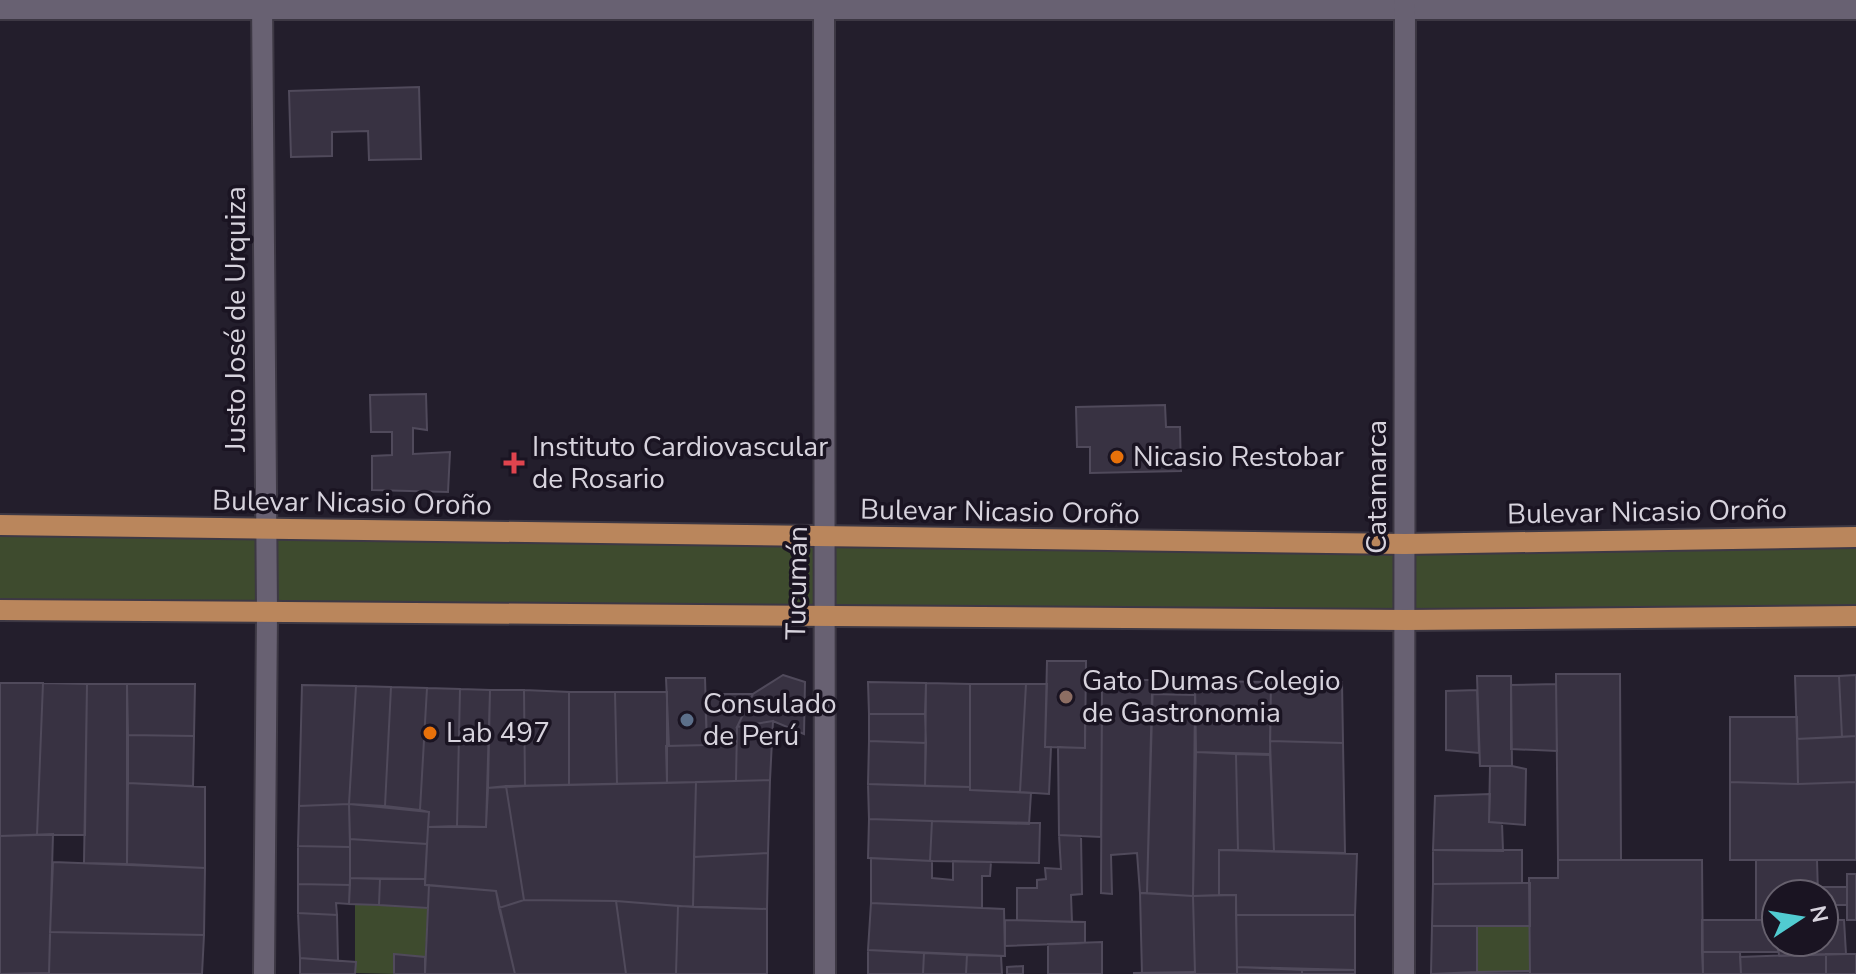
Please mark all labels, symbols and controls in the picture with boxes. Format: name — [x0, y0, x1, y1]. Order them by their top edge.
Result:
street label: Justo José de Urquiza — [217, 186, 255, 453]
street label: Catamarca — [1358, 420, 1396, 554]
place label: Instituto Cardiovascular de Rosario — [532, 428, 828, 498]
place label: Nicasio Restobar — [1133, 438, 1344, 476]
marker: Nicasio Restobar — [1108, 448, 1126, 466]
marker: Instituto Cardiovascular de Rosario — [503, 452, 525, 474]
street label: Bulevar Nicasio Oroño — [212, 482, 492, 524]
street label: Bulevar Nicasio Oroño — [860, 491, 1140, 533]
street label: Bulevar Nicasio Oroño — [1507, 491, 1787, 533]
street label: Tucumán — [777, 526, 817, 640]
place label: Gato Dumas Colegio de Gastronomia — [1082, 662, 1341, 732]
place label: Consulado de Perú — [703, 685, 837, 755]
marker: Gato Dumas Colegio de Gastronomia — [1057, 688, 1075, 706]
marker: Consulado de Perú — [678, 711, 696, 729]
place label: Lab 497 — [446, 714, 550, 752]
marker: Lab 497 — [421, 724, 439, 742]
north arrow — [1760, 878, 1840, 958]
text: N — [1802, 903, 1835, 925]

